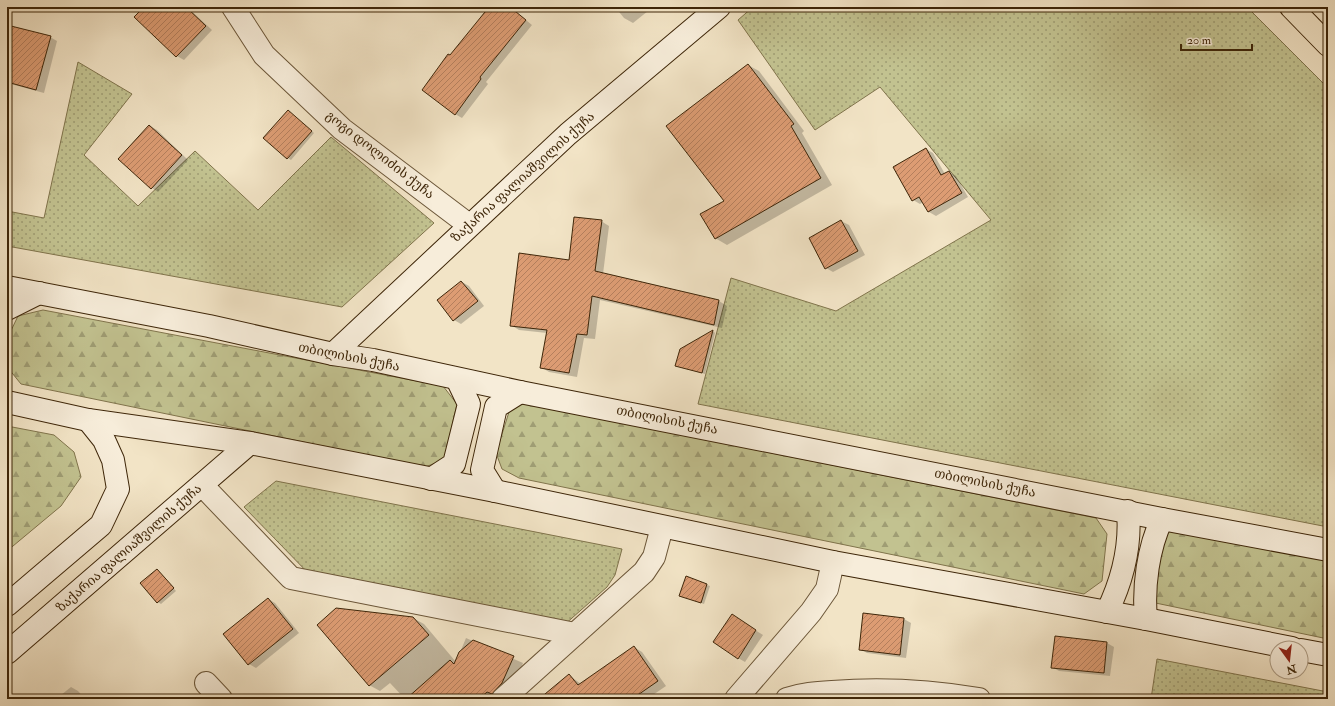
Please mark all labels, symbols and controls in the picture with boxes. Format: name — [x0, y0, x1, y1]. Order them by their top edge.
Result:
scale bar — [1181, 26, 1252, 52]
text: 20 m — [1187, 33, 1212, 48]
street label: გოგი დოლიძის ქუჩა — [322, 108, 438, 202]
street label: ზაქარია ფალიაშვილის ქუჩა — [448, 108, 598, 246]
street label: თბილისის ქუჩა — [297, 339, 401, 375]
street label: თბილისის ქუჩა — [615, 402, 719, 438]
street label: თბილისის ქუჩა — [933, 465, 1037, 501]
street label: ზაქარია ფალიაშვილის ქუჩა — [53, 481, 205, 615]
north arrow — [1269, 640, 1309, 680]
text: N — [1284, 661, 1299, 677]

